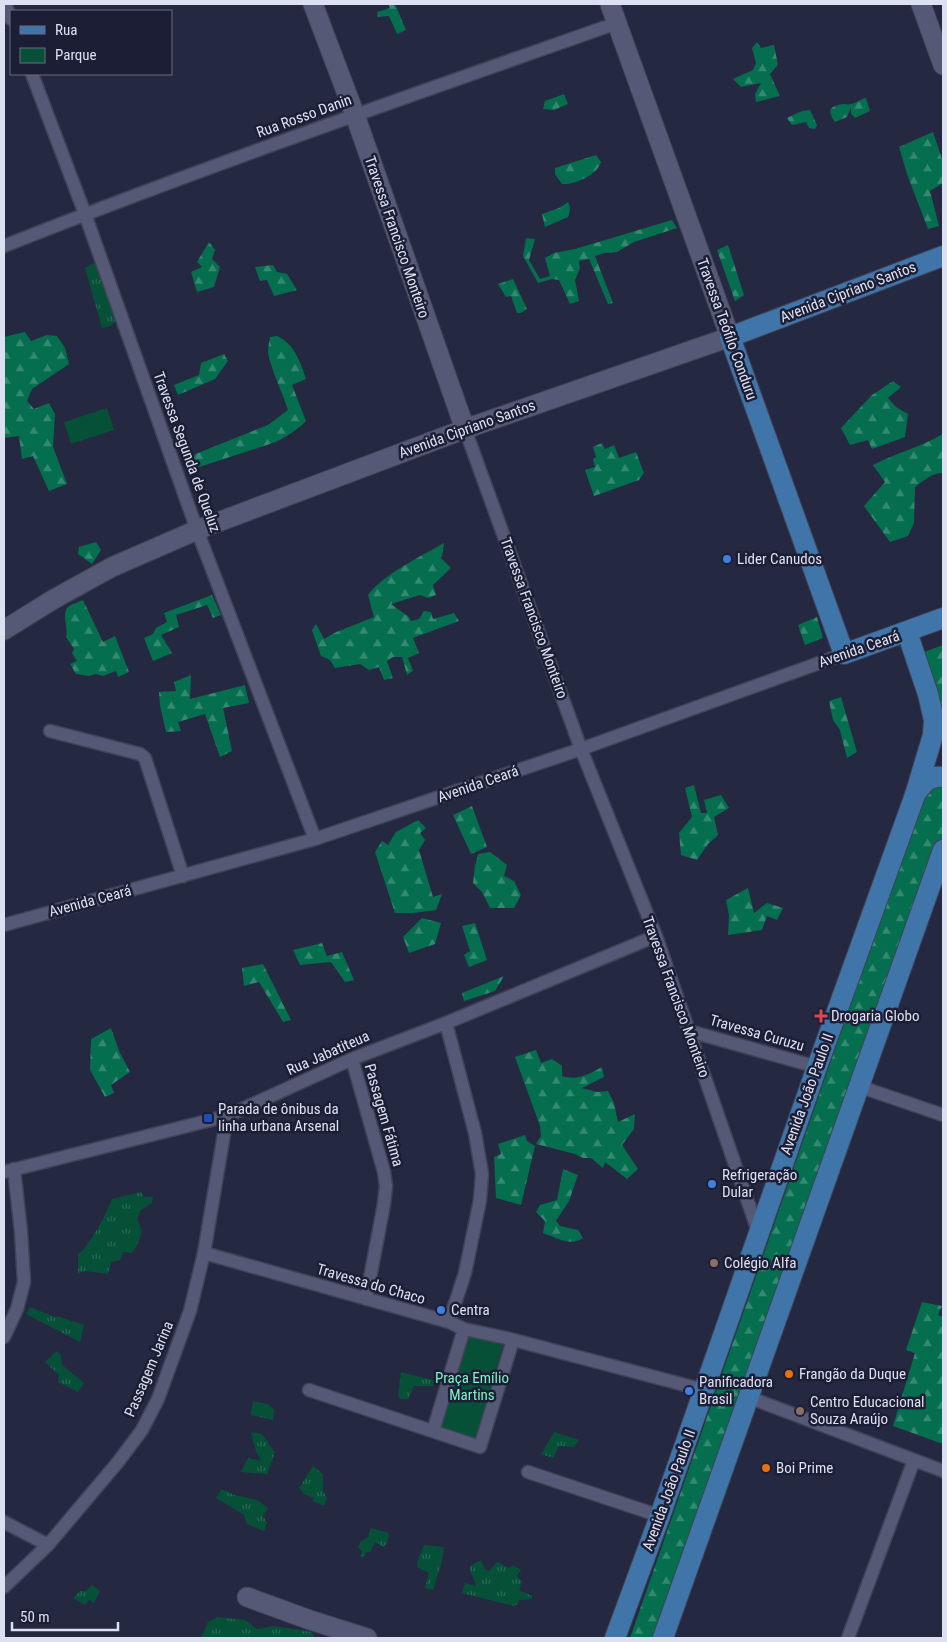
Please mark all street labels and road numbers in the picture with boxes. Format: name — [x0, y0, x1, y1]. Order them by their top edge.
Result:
street label: Rua Rosso Danin — [254, 90, 354, 142]
street label: Travessa Francisco Monteiro — [361, 154, 433, 320]
street label: Travessa Teófilo Conduru — [693, 256, 761, 402]
street label: Avenida Cipriano Santos — [778, 258, 919, 326]
street label: Travessa Segunda de Queluz — [150, 369, 224, 535]
street label: Avenida Cipriano Santos — [396, 396, 538, 462]
street label: Travessa Francisco Monteiro — [496, 535, 572, 701]
street label: Avenida Ceará — [816, 627, 902, 671]
street label: Avenida Ceará — [435, 762, 521, 806]
street label: Avenida Ceará — [47, 881, 133, 921]
street label: Travessa Francisco Monteiro — [638, 914, 714, 1080]
street label: Travessa Curuzu — [708, 1011, 806, 1055]
street label: Rua Jabatiteua — [284, 1027, 372, 1079]
street label: Avenida João Paulo II — [777, 1031, 837, 1157]
street label: Passagem Fátima — [361, 1062, 407, 1168]
street label: Travessa do Chaco — [315, 1260, 427, 1308]
street label: Passagem Jarina — [121, 1318, 177, 1420]
street label: Avenida João Paulo II — [639, 1427, 699, 1553]

